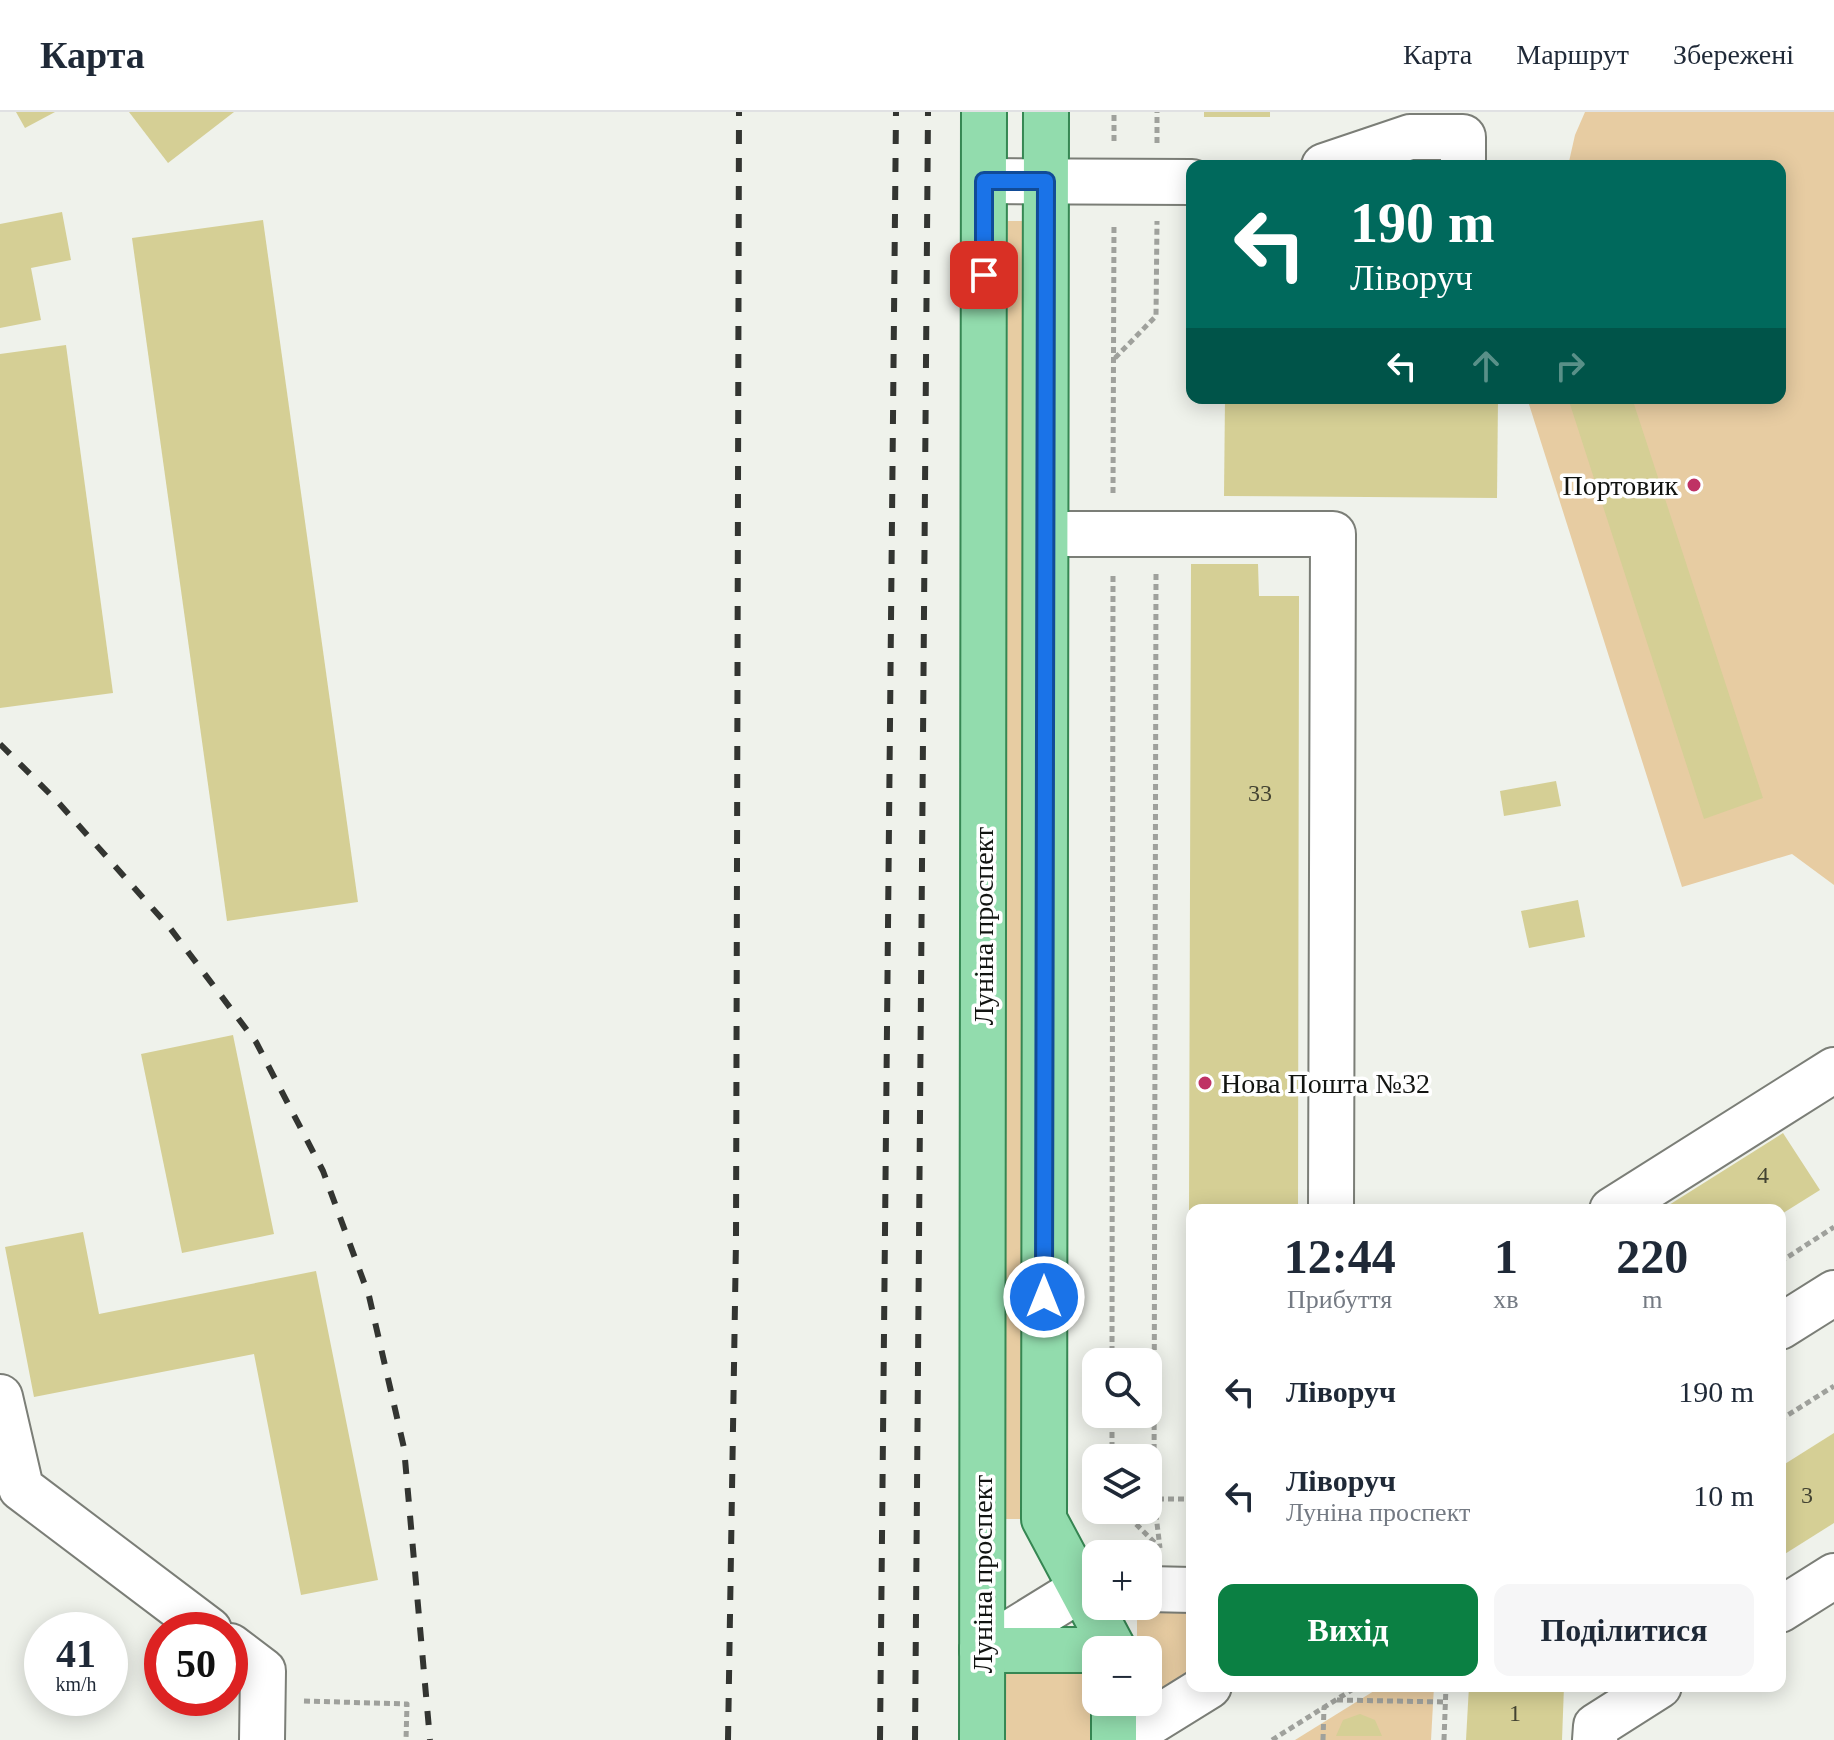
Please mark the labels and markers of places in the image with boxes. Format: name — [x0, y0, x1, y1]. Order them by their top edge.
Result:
pin — [950, 241, 1018, 309]
place label: Портовик — [1562, 470, 1678, 501]
marker: Портовик — [1685, 476, 1703, 494]
place label: Нова Пошта №32 — [1221, 1068, 1430, 1099]
marker: Нова Пошта №32 — [1196, 1074, 1214, 1092]

